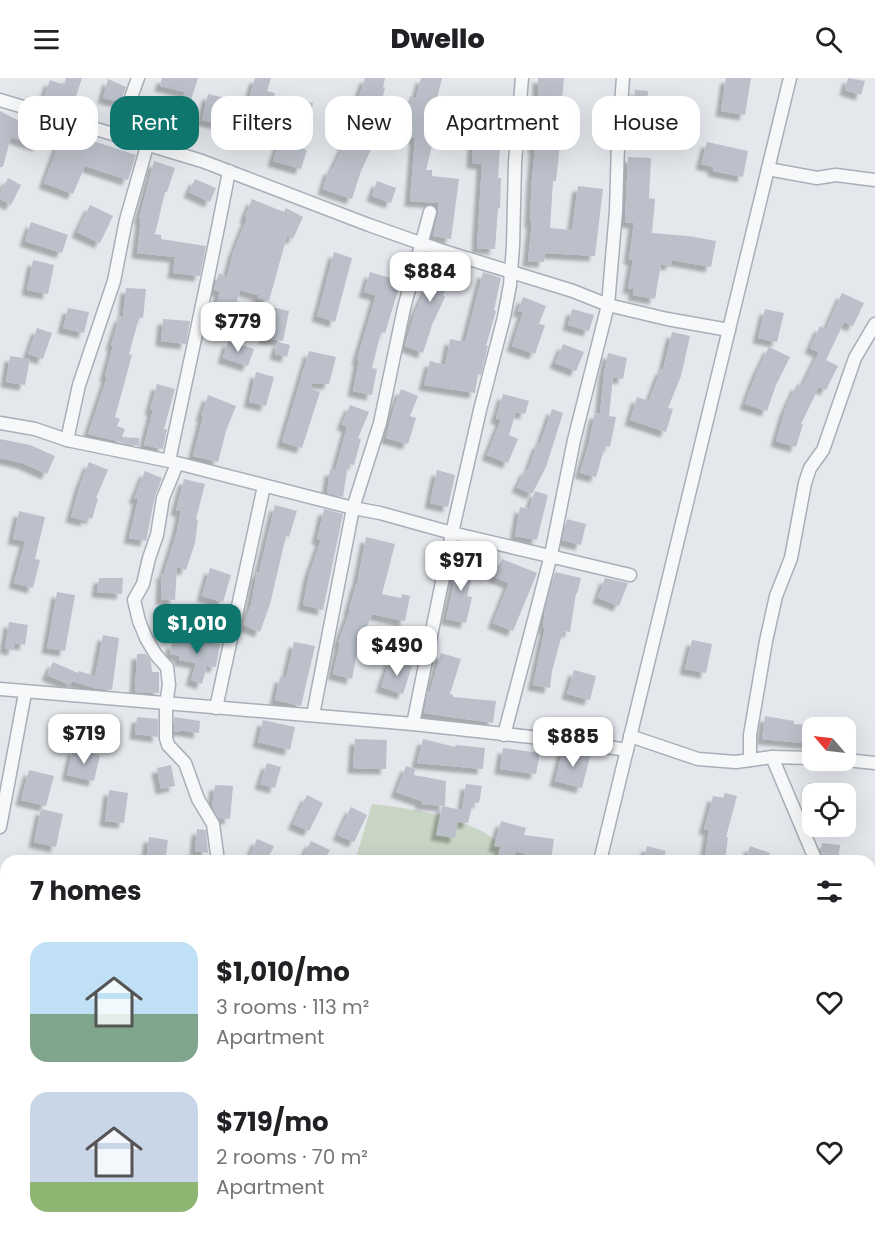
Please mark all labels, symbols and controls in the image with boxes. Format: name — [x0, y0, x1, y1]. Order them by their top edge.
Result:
text: Dwello — [390, 20, 485, 57]
icon: menu — [30, 23, 63, 56]
icon: search — [812, 23, 845, 56]
chip: Buy — [18, 96, 98, 150]
chip: Rent — [110, 96, 199, 150]
chip: Filters — [211, 96, 313, 150]
chip: New — [325, 96, 412, 150]
chip: Apartment — [424, 96, 580, 150]
chip: House — [592, 96, 700, 150]
pin: $884 — [394, 252, 466, 303]
text: $884 — [404, 257, 456, 285]
pin: $779 — [202, 302, 274, 353]
text: $779 — [215, 307, 261, 335]
pin: $971 — [425, 541, 497, 592]
text: $971 — [439, 546, 483, 574]
pin: $1,010 — [148, 604, 246, 655]
text: $1,010 — [167, 609, 227, 637]
pin: $490 — [361, 626, 433, 677]
text: $490 — [371, 631, 423, 659]
pin: $719 — [48, 714, 120, 765]
pin: $885 — [537, 717, 609, 768]
north arrow — [802, 717, 856, 771]
map controls — [802, 717, 856, 837]
text: $719 — [62, 719, 106, 747]
text: $885 — [547, 722, 599, 750]
button: locate — [802, 783, 856, 837]
text: 7 homes — [30, 873, 142, 909]
icon: filters — [813, 875, 846, 908]
text: $1,010/mo — [216, 954, 350, 990]
icon: home — [78, 966, 150, 1038]
icon: heart — [813, 986, 846, 1019]
text: 3 rooms · 113 m² — [216, 993, 369, 1021]
text: Apartment — [216, 1023, 324, 1051]
text: $719/mo — [216, 1104, 329, 1140]
icon: home — [78, 1116, 150, 1188]
icon: heart — [813, 1136, 846, 1169]
text: 2 rooms · 70 m² — [216, 1143, 368, 1171]
text: Apartment — [216, 1173, 324, 1201]

